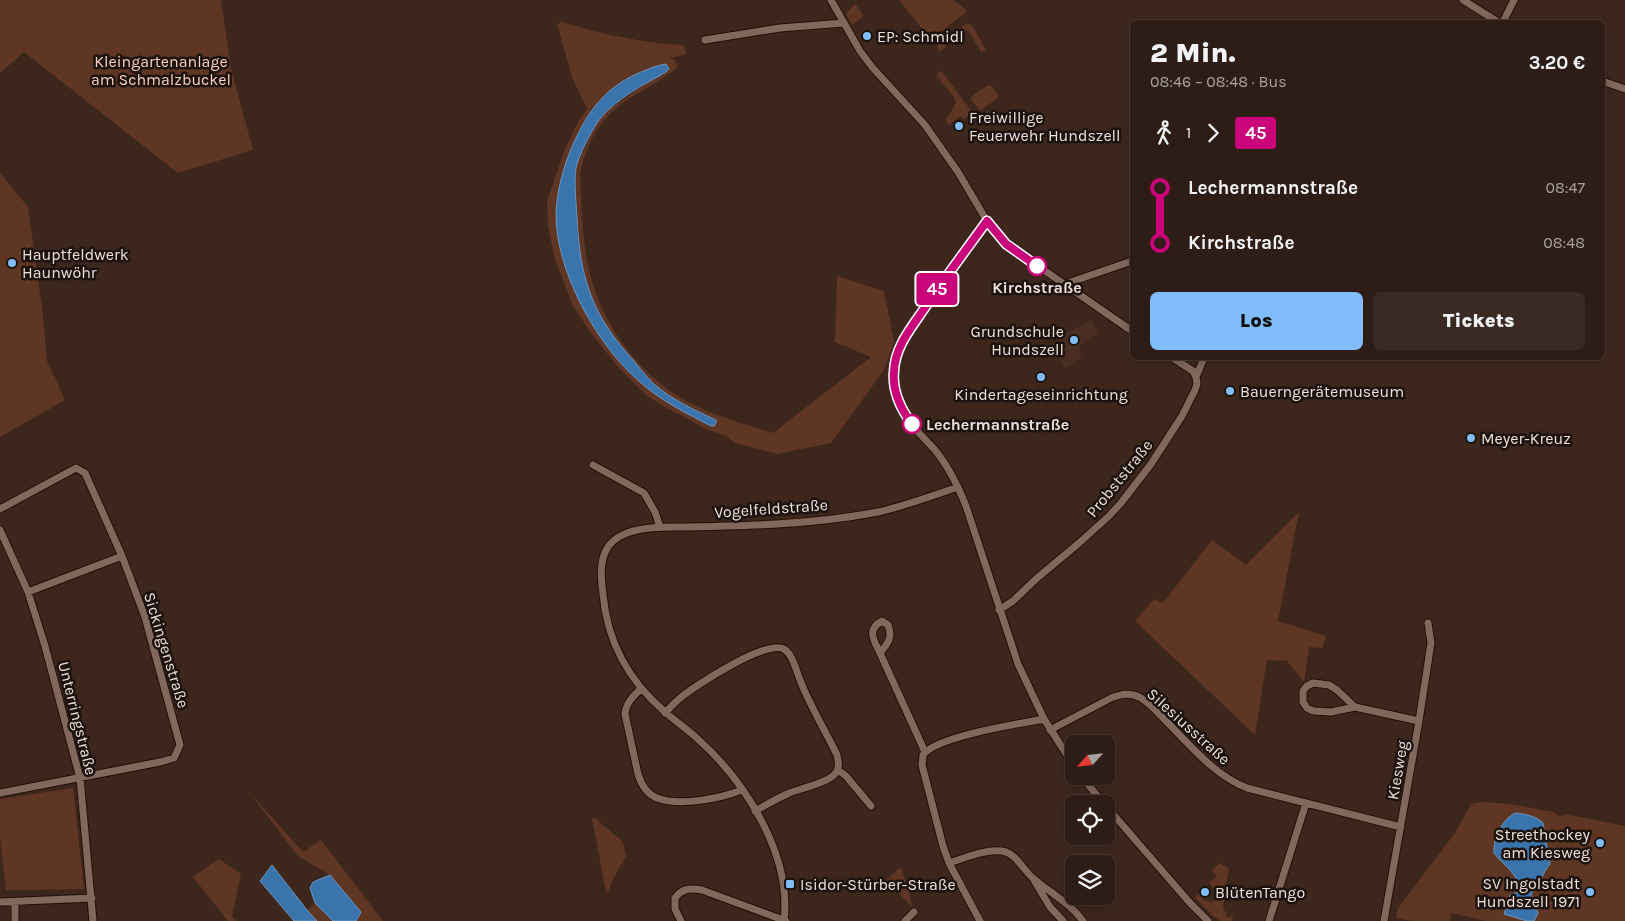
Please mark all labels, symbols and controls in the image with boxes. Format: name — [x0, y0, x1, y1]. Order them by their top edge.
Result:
place label: EP: Schmidl — [877, 27, 964, 46]
marker: EP: Schmidl — [861, 30, 873, 42]
text: 2 Min. — [1150, 36, 1236, 69]
park label: Kleingartenanlage am Schmalzbuckel — [91, 52, 231, 89]
text: 3.20 € — [1529, 52, 1585, 74]
text: 08:46 – 08:48 · Bus — [1150, 72, 1287, 91]
place label: Freiwillige Feuerwehr Hundszell — [969, 108, 1121, 145]
icon: walk — [1150, 119, 1178, 147]
icon: forward — [1199, 119, 1227, 147]
marker: Freiwillige Feuerwehr Hundszell — [953, 120, 965, 132]
text: 45 — [1245, 122, 1266, 144]
text: 1 — [1186, 123, 1191, 142]
text: Lechermannstraße — [1188, 177, 1358, 199]
text: 08:47 — [1546, 178, 1585, 197]
text: Kirchstraße — [1188, 232, 1295, 254]
text: 08:48 — [1543, 233, 1585, 252]
place label: Hauptfeldwerk Haunwöhr — [22, 245, 129, 282]
marker: Kirchstraße — [1027, 256, 1047, 276]
marker: Hauptfeldwerk Haunwöhr — [6, 257, 18, 269]
line badge: 45 — [914, 273, 960, 305]
text: 45 — [926, 278, 948, 300]
place label: Kirchstraße — [992, 278, 1082, 297]
button: Los — [1150, 292, 1363, 350]
button: Tickets — [1373, 292, 1585, 350]
place label: Grundschule Hundszell — [970, 322, 1064, 359]
marker: Grundschule Hundszell — [1068, 334, 1080, 346]
marker: Kindertageseinrichtung — [1035, 371, 1047, 383]
place label: Bauerngerätemuseum — [1240, 382, 1404, 401]
place label: Kindertageseinrichtung — [954, 385, 1128, 404]
marker: Bauerngerätemuseum — [1224, 385, 1236, 397]
marker: Lechermannstraße — [902, 414, 922, 434]
place label: Lechermannstraße — [926, 415, 1069, 434]
place label: Meyer-Kreuz — [1481, 429, 1571, 448]
marker: Meyer-Kreuz — [1465, 432, 1477, 444]
street label: Probststraße — [1082, 436, 1156, 521]
street label: Vogelfeldstraße — [714, 495, 828, 522]
street label: Sickingenstraße — [140, 590, 193, 710]
street label: Unterringstraße — [54, 659, 101, 777]
street label: Silesiusstraße — [1143, 684, 1234, 769]
north arrow — [1065, 735, 1115, 785]
map controls — [1065, 735, 1115, 905]
street label: Kiesweg — [1383, 739, 1412, 801]
button: locate — [1065, 795, 1115, 845]
place label: Streethockey am Kiesweg — [1495, 825, 1591, 862]
marker: Streethockey am Kiesweg — [1594, 837, 1606, 849]
button: layers — [1065, 855, 1115, 905]
place label: SV Ingolstadt Hundszell 1971 — [1476, 874, 1580, 911]
place label: Isidor-Stürber-Straße — [800, 875, 956, 894]
marker: Isidor-Stürber-Straße — [784, 878, 796, 890]
place label: BlütenTango — [1215, 883, 1305, 902]
marker: BlütenTango — [1199, 886, 1211, 898]
marker: SV Ingolstadt Hundszell 1971 — [1584, 886, 1596, 898]

